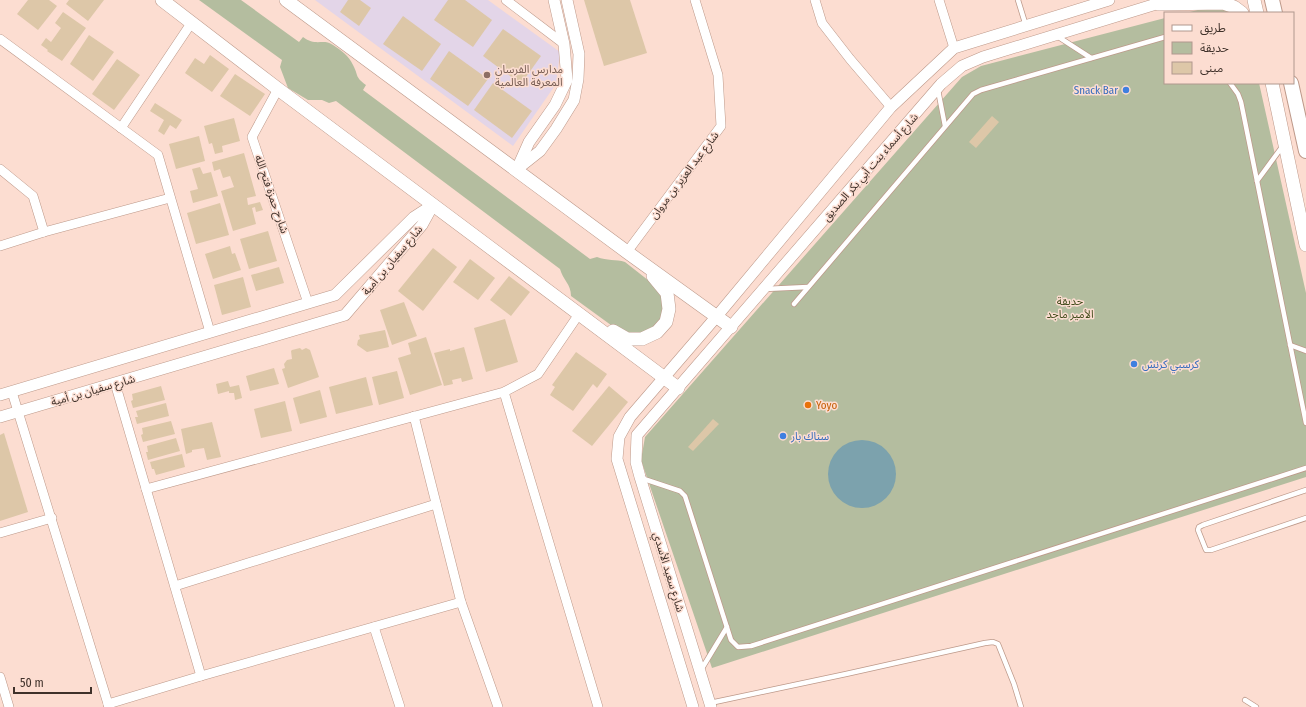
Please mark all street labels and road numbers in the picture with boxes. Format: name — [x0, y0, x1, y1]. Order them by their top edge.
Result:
street label: شارع أسماء بنت أبي بكر الصديق — [820, 110, 923, 226]
street label: شارع عبد العزيز بن مروان — [647, 129, 723, 222]
street label: شارح حمزة فتح الله — [251, 153, 291, 236]
street label: شارع سفيان بن أمية — [359, 222, 426, 298]
street label: شارع سفيان بن أمية — [49, 372, 137, 410]
street label: شارع سعيد الأسدي — [648, 531, 687, 615]

